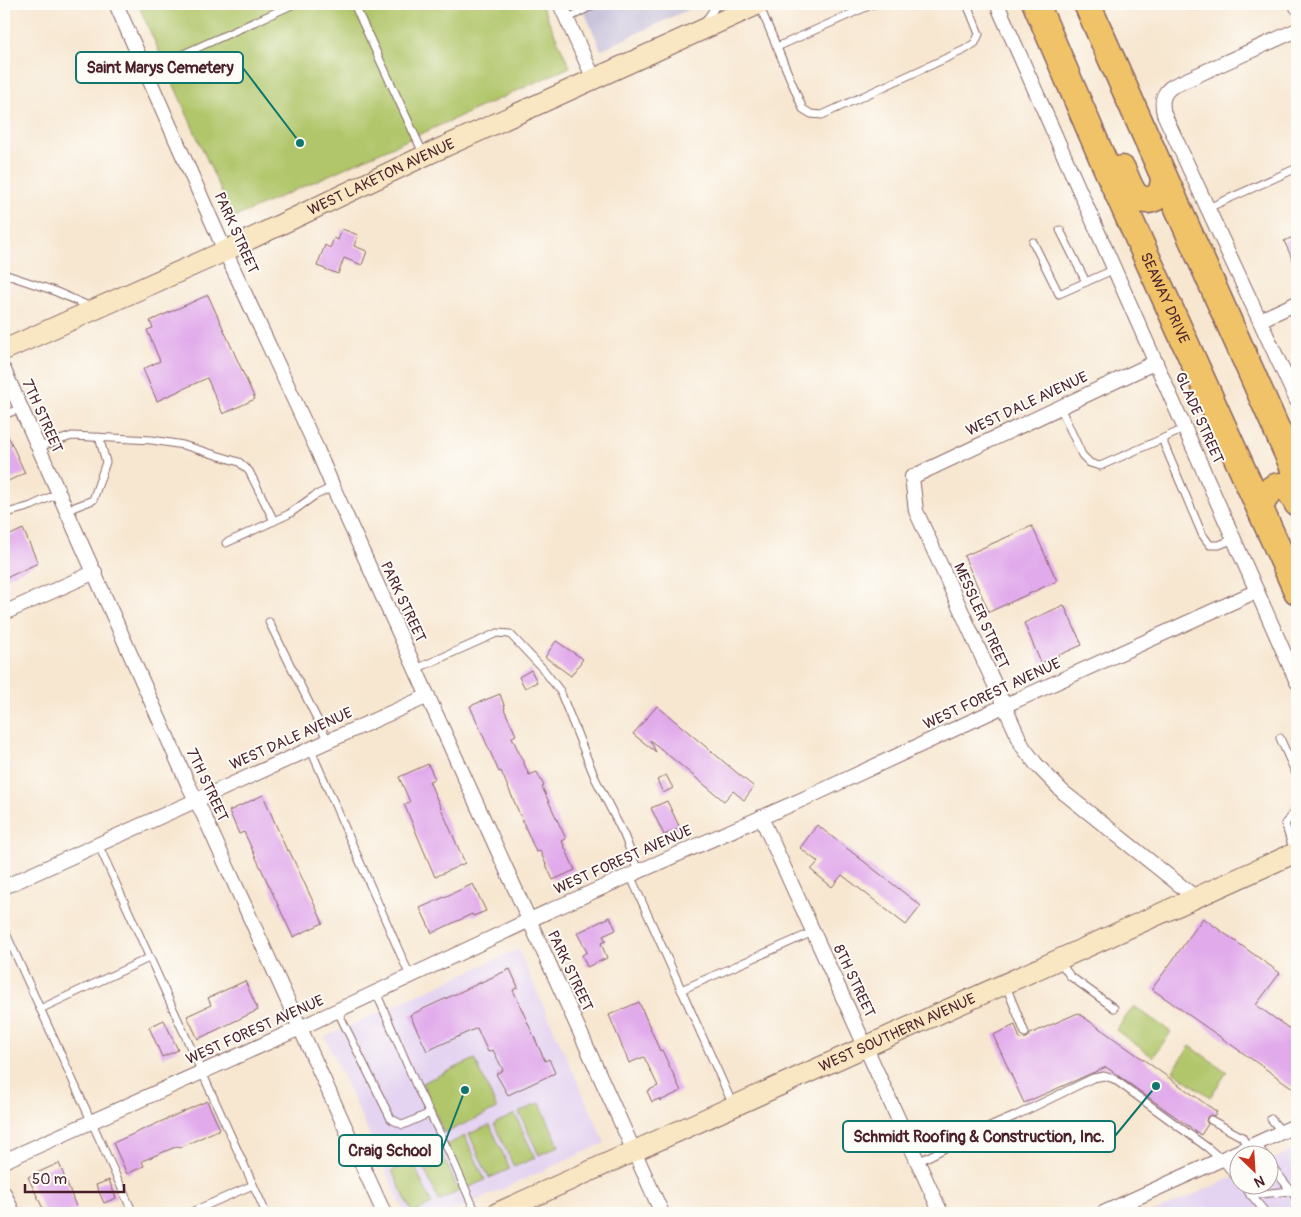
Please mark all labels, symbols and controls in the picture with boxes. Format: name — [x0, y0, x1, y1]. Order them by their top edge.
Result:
callout: Saint Marys Cemetery — [76, 52, 243, 83]
text: Saint Marys Cemetery — [87, 58, 234, 78]
street label: WEST LAKETON AVENUE — [305, 134, 458, 220]
street label: PARK STREET — [210, 189, 262, 277]
street label: SEAWAY DRIVE — [1136, 249, 1194, 347]
street label: WEST DALE AVENUE — [963, 367, 1091, 441]
street label: GLADE STREET — [1170, 369, 1228, 467]
street label: 7TH STREET — [17, 376, 67, 456]
street label: PARK STREET — [376, 559, 430, 645]
street label: MESSLER STREET — [949, 560, 1013, 672]
street label: WEST FOREST AVENUE — [920, 654, 1064, 734]
street label: WEST DALE AVENUE — [227, 703, 355, 775]
street label: 7TH STREET — [182, 745, 232, 825]
street label: WEST FOREST AVENUE — [551, 821, 695, 899]
street label: PARK STREET — [543, 928, 597, 1014]
street label: 8TH STREET — [829, 941, 879, 1021]
street label: WEST SOUTHERN AVENUE — [816, 989, 979, 1076]
street label: WEST FOREST AVENUE — [183, 991, 327, 1069]
callout: Schmidt Roofing & Construction, Inc. — [843, 1121, 1115, 1152]
text: Schmidt Roofing & Construction, Inc. — [853, 1127, 1105, 1147]
callout: Craig School — [339, 1135, 442, 1166]
text: Craig School — [348, 1141, 432, 1161]
north arrow — [1228, 1144, 1278, 1194]
scale bar — [25, 1162, 124, 1194]
text: 50 m — [32, 1170, 67, 1189]
text: N — [1251, 1172, 1267, 1191]

